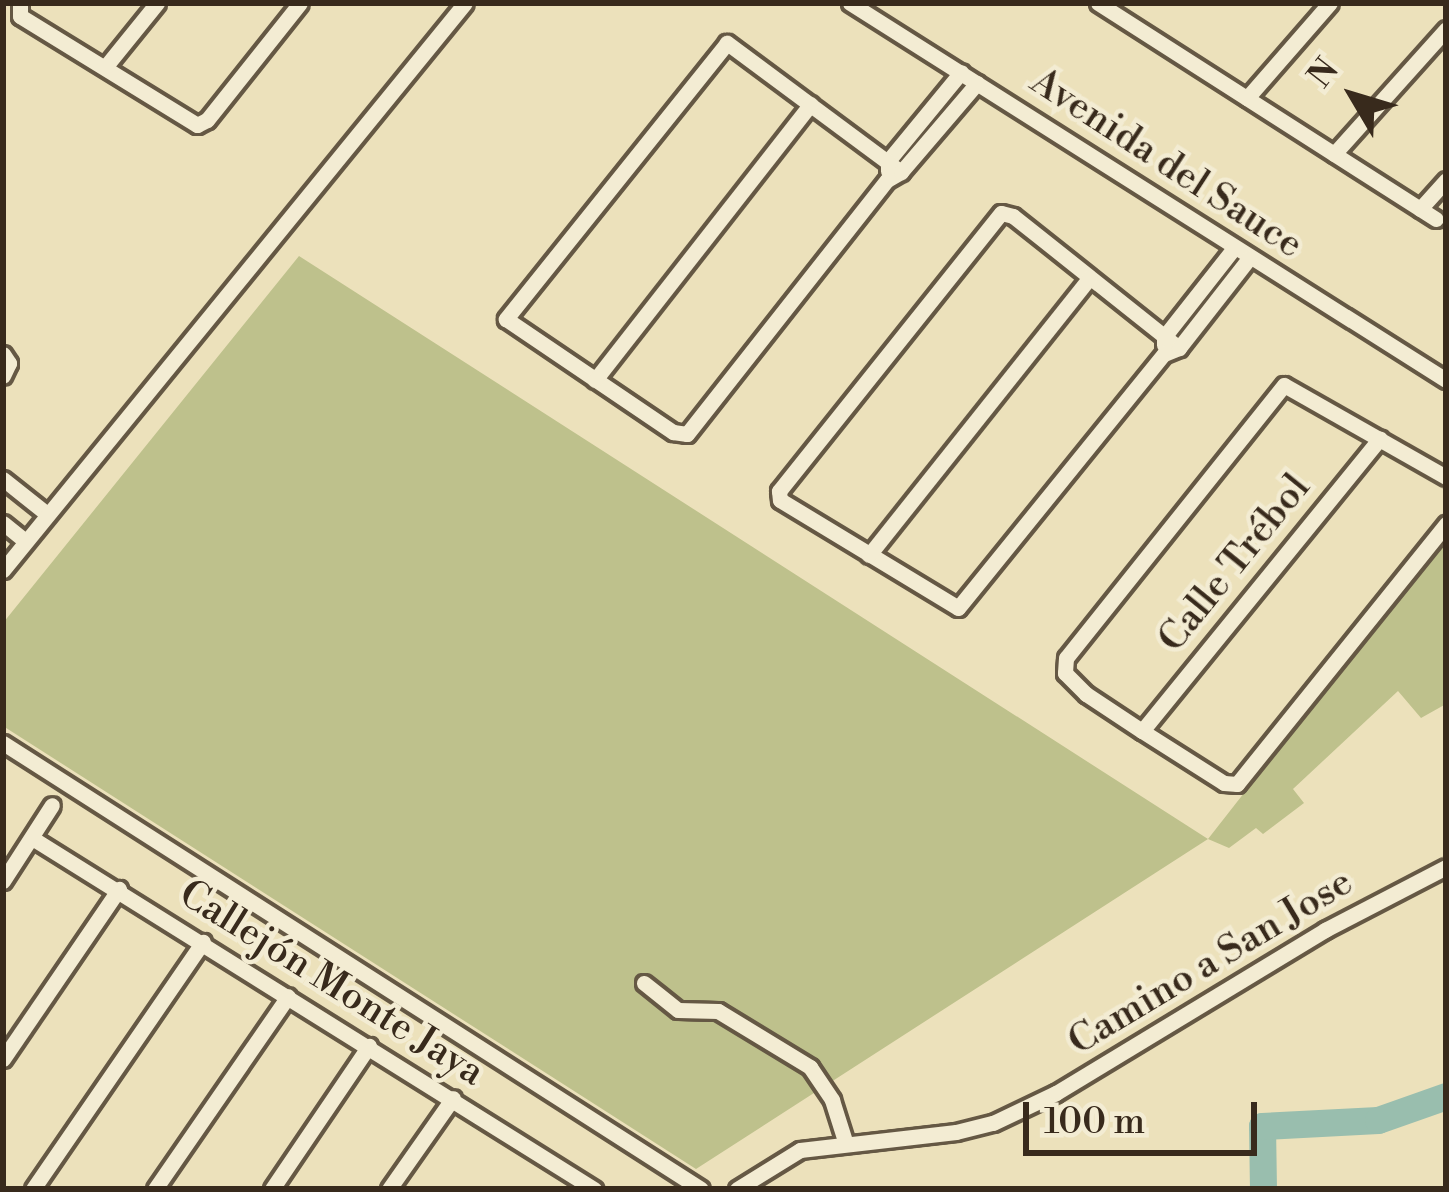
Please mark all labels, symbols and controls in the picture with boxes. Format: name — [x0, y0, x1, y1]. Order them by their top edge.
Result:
north arrow — [1293, 36, 1413, 156]
text: N — [1300, 51, 1348, 96]
street label: Avenida del Sauce — [1021, 59, 1311, 269]
street label: Calle Trébol — [1149, 466, 1321, 662]
street label: Camino a San Jose — [1060, 860, 1362, 1066]
street label: Callejón Monte Jaya — [170, 871, 492, 1097]
scale bar — [1029, 1078, 1263, 1152]
text: 100 m — [1044, 1100, 1145, 1145]

